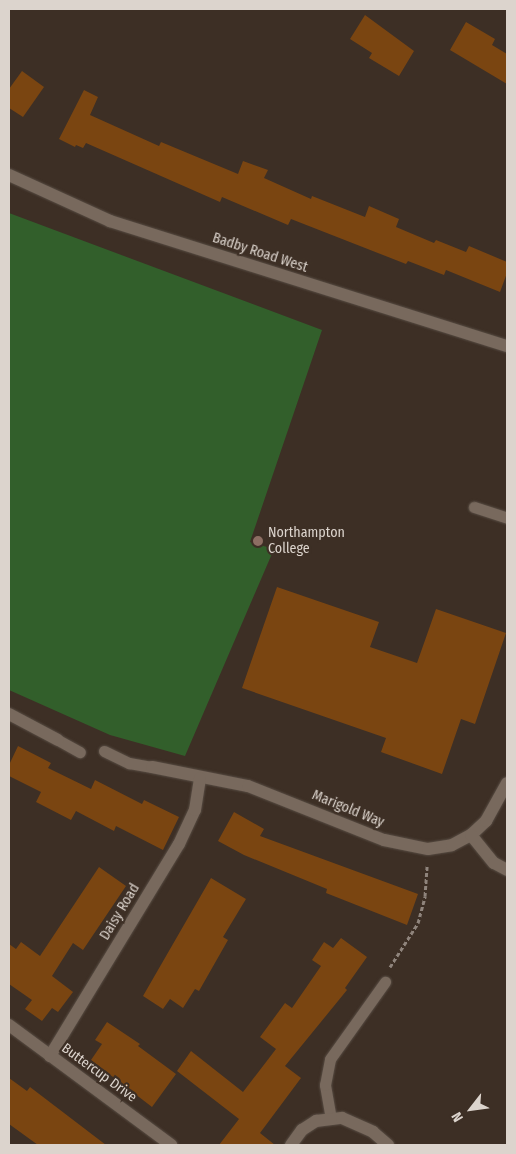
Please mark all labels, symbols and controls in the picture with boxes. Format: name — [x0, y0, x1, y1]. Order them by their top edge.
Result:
street label: Badby Road West — [210, 230, 310, 276]
place label: Northampton College — [268, 525, 345, 558]
marker: Northampton College — [252, 535, 264, 547]
street label: Marigold Way — [309, 787, 387, 831]
street label: Daisy Road — [97, 881, 143, 943]
street label: Buttercup Drive — [58, 1040, 140, 1106]
north arrow — [446, 1084, 496, 1134]
text: N — [448, 1109, 467, 1125]

